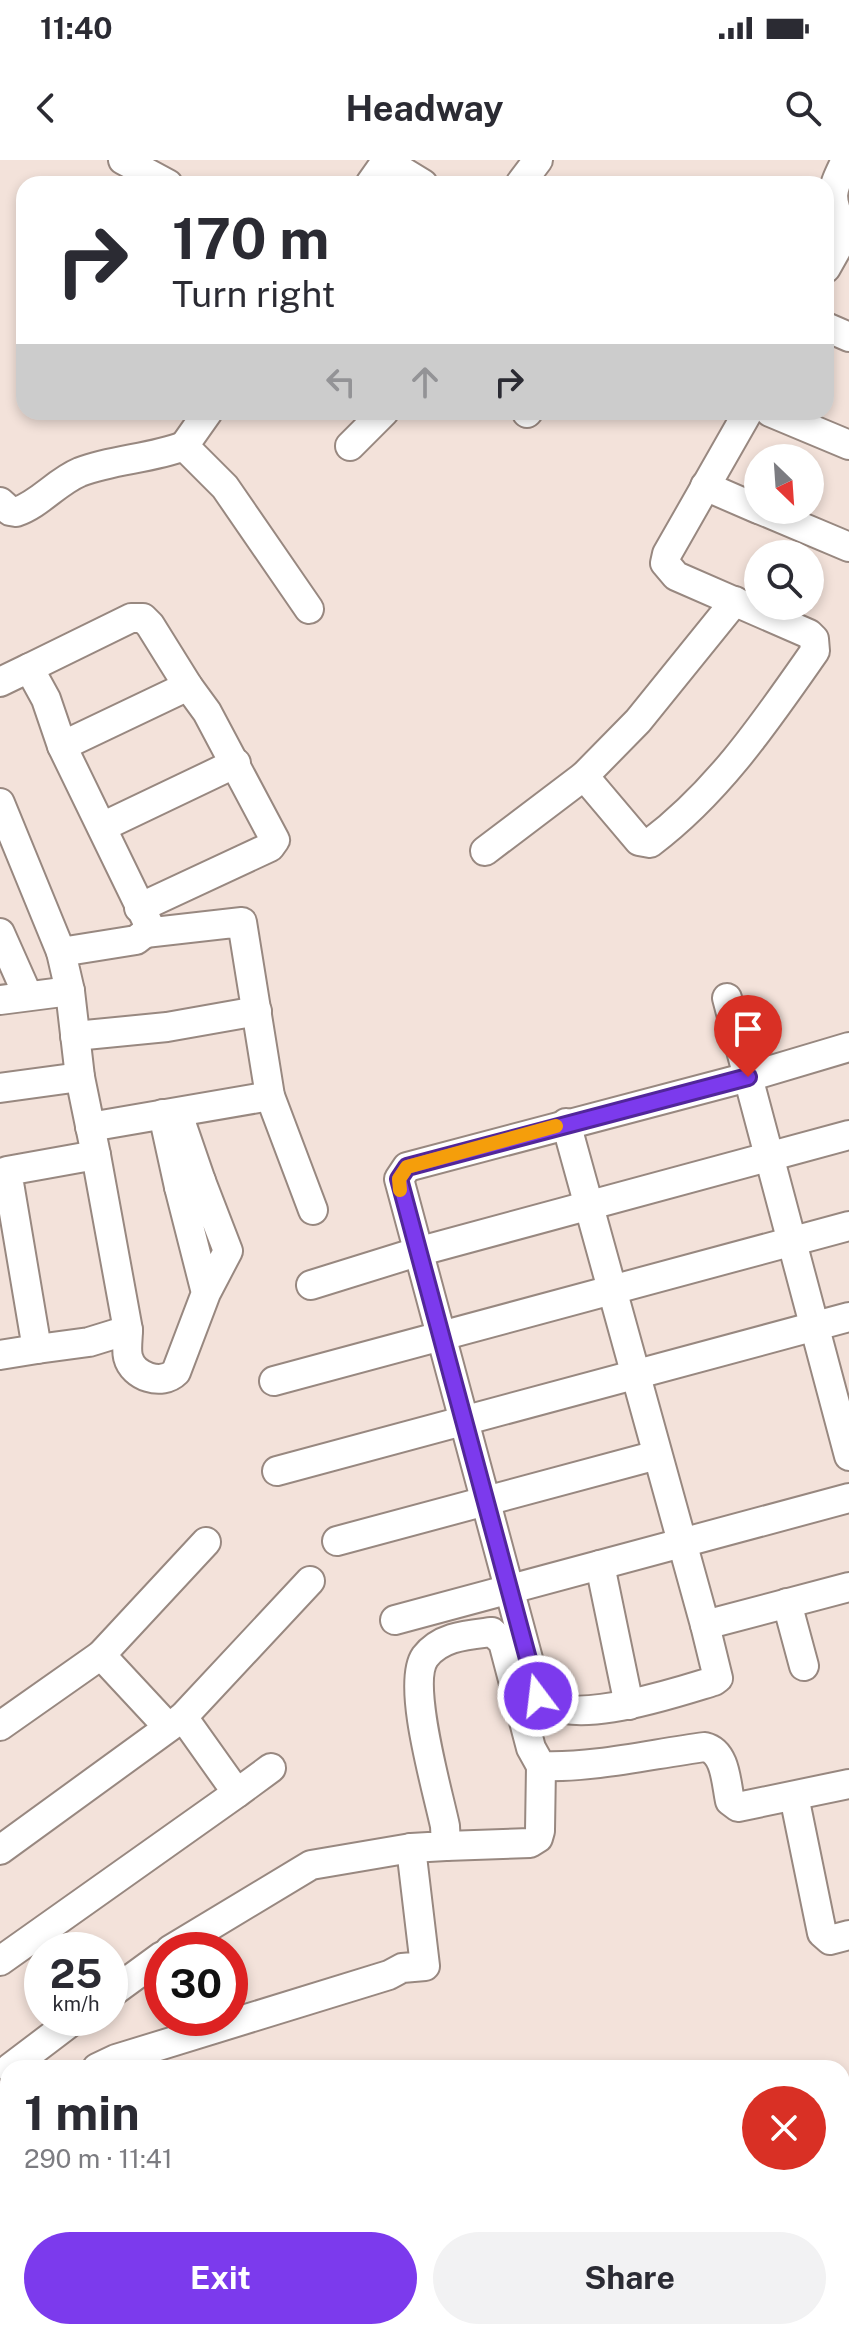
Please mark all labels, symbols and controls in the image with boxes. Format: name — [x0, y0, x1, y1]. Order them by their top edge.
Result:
text: 11:40 — [40, 10, 113, 46]
icon: back — [24, 86, 68, 130]
icon: search — [781, 86, 825, 130]
text: Headway — [346, 87, 503, 129]
text: 170 m — [172, 206, 329, 272]
icon: right — [40, 208, 144, 312]
text: Turn right — [172, 273, 335, 315]
icon: left — [319, 360, 363, 404]
icon: ahead — [403, 360, 447, 404]
icon: right — [487, 360, 531, 404]
north arrow — [744, 444, 824, 524]
map controls — [744, 444, 824, 620]
button: search — [744, 540, 824, 620]
pin — [714, 995, 782, 1077]
icon: arrive — [726, 1007, 770, 1051]
position arrow — [496, 1654, 580, 1738]
speed limit sign: 30 — [144, 1932, 248, 2036]
text: 25 — [50, 1950, 102, 1997]
text: km/h — [52, 1992, 100, 2016]
text: 1 min — [24, 2084, 140, 2141]
button: close — [742, 2086, 826, 2170]
text: 290 m · 11:41 — [24, 2143, 173, 2174]
button: Exit — [24, 2232, 417, 2324]
button: Share — [433, 2232, 826, 2324]

